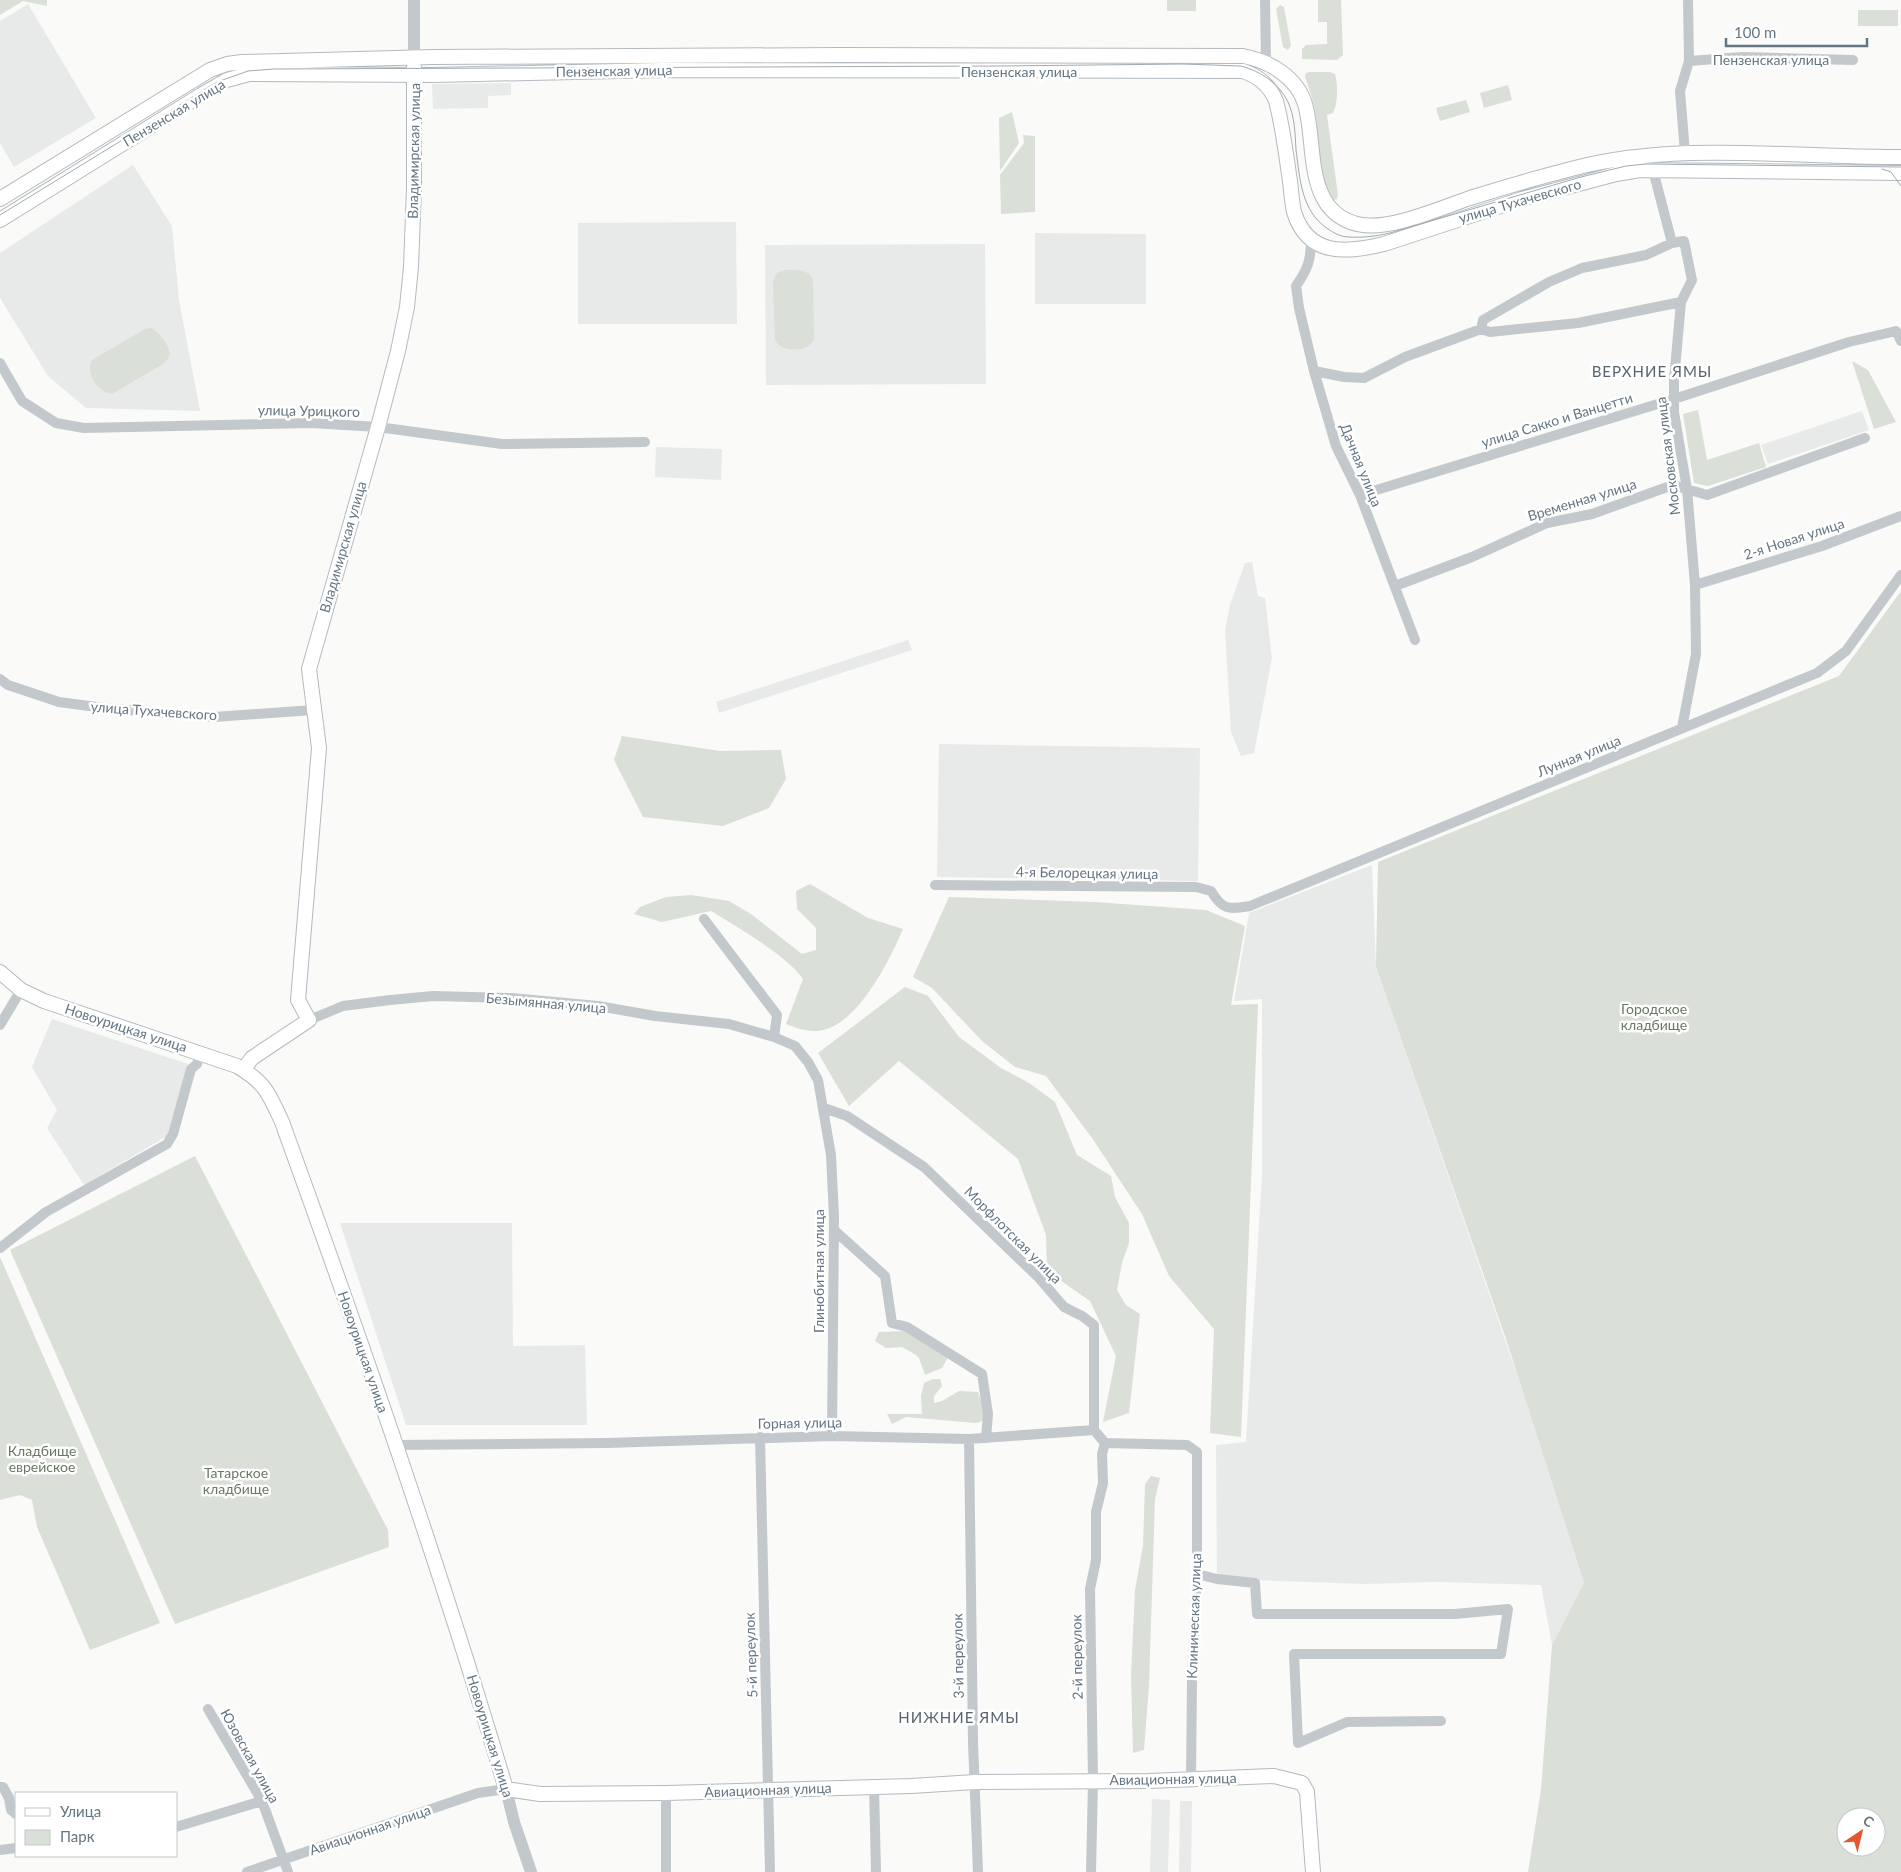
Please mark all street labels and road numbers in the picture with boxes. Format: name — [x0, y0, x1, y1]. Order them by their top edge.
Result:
street label: Пензенская улица — [1713, 51, 1829, 68]
street label: Пензенская улица — [556, 61, 672, 80]
street label: Пензенская улица — [961, 63, 1077, 80]
street label: Пензенская улица — [119, 75, 228, 150]
street label: Владимирская улица — [404, 83, 423, 219]
street label: улица Тухачевского — [1457, 175, 1583, 226]
street label: улица Сакко и Ванцетти — [1479, 388, 1634, 451]
street label: Московская улица — [1652, 396, 1683, 516]
street label: улица Урицкого — [258, 401, 360, 420]
street label: Дачная улица — [1337, 421, 1386, 509]
street label: Временная улица — [1525, 475, 1638, 524]
street label: Владимирская улица — [316, 479, 369, 615]
street label: 2-я Новая улица — [1741, 514, 1846, 563]
street label: улица Тухачевского — [90, 698, 218, 723]
street label: Лунная улица — [1534, 731, 1623, 780]
street label: 4-я Белорецкая улица — [1016, 863, 1158, 882]
street label: Безымянная улица — [485, 989, 607, 1016]
street label: Новоурицкая улица — [63, 1000, 189, 1055]
street label: Морфлотская улица — [961, 1183, 1066, 1287]
street label: Глинобитная улица — [810, 1209, 827, 1333]
street label: Новоурицкая улица — [335, 1289, 392, 1415]
street label: Горная улица — [758, 1413, 842, 1432]
street label: Клиническая улица — [1183, 1553, 1204, 1679]
street label: 5-й переулок — [740, 1611, 760, 1698]
street label: 3-й переулок — [948, 1612, 967, 1699]
street label: 2-й переулок — [1067, 1613, 1086, 1700]
street label: Новоурицкая улица — [464, 1672, 517, 1799]
street label: Юзовская улица — [217, 1706, 283, 1806]
street label: Авиационная улица — [1109, 1769, 1237, 1788]
street label: Авиационная улица — [704, 1779, 832, 1800]
street label: Авиационная улица — [307, 1801, 433, 1858]

